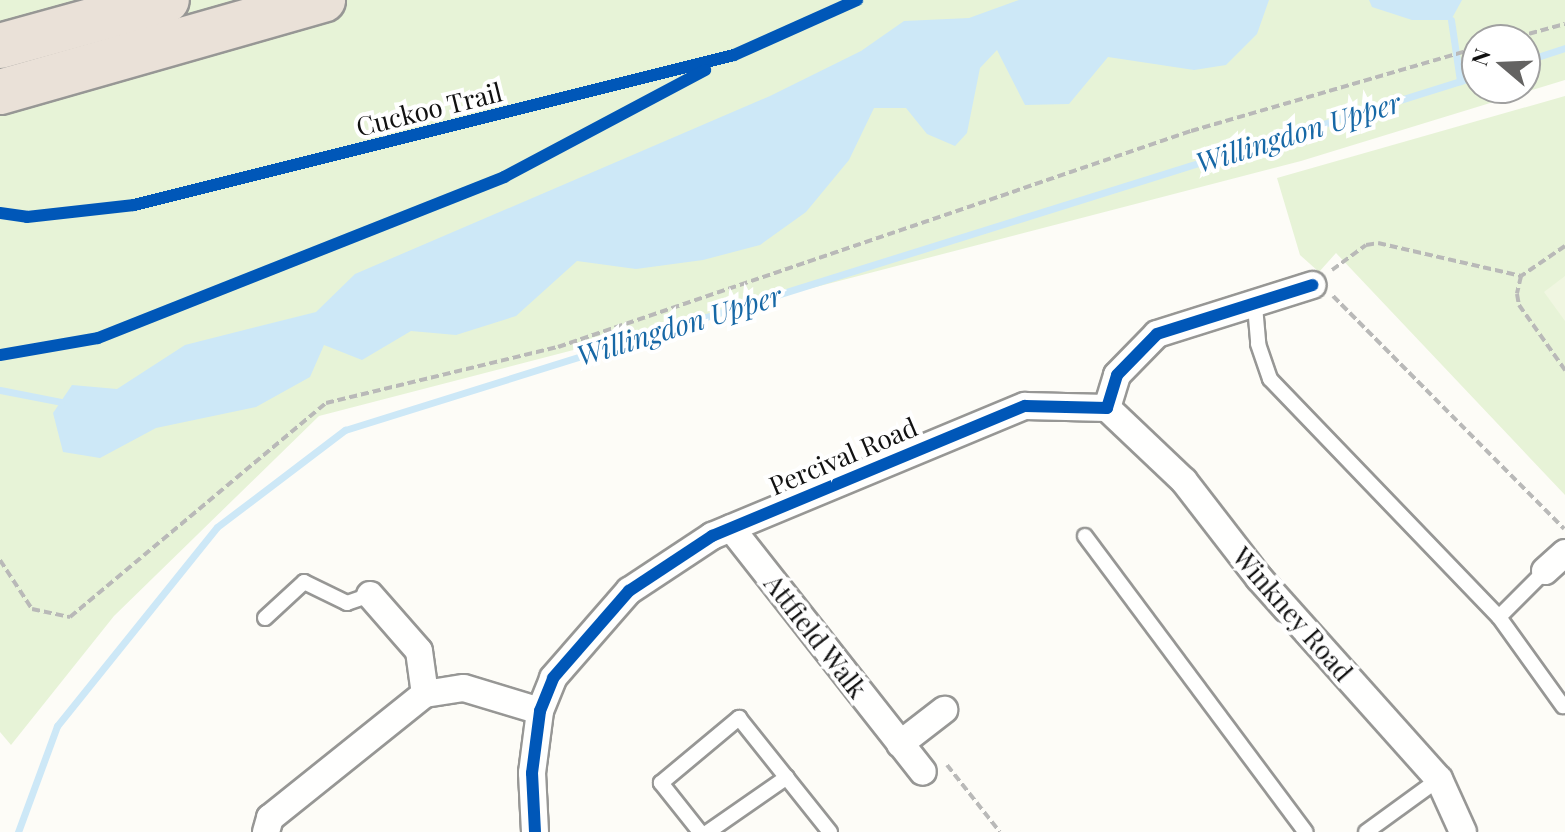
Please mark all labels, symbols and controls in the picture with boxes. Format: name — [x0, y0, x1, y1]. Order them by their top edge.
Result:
north arrow — [1461, 24, 1541, 104]
text: N — [1463, 44, 1497, 69]
street label: Cuckoo Trail — [353, 76, 505, 142]
water label: Willingdon Upper — [1191, 85, 1405, 179]
water label: Willingdon Upper — [572, 278, 786, 372]
street label: Percival Road — [764, 411, 922, 501]
street label: Winkney Road — [1226, 541, 1360, 687]
street label: Attfield Walk — [758, 568, 874, 704]

